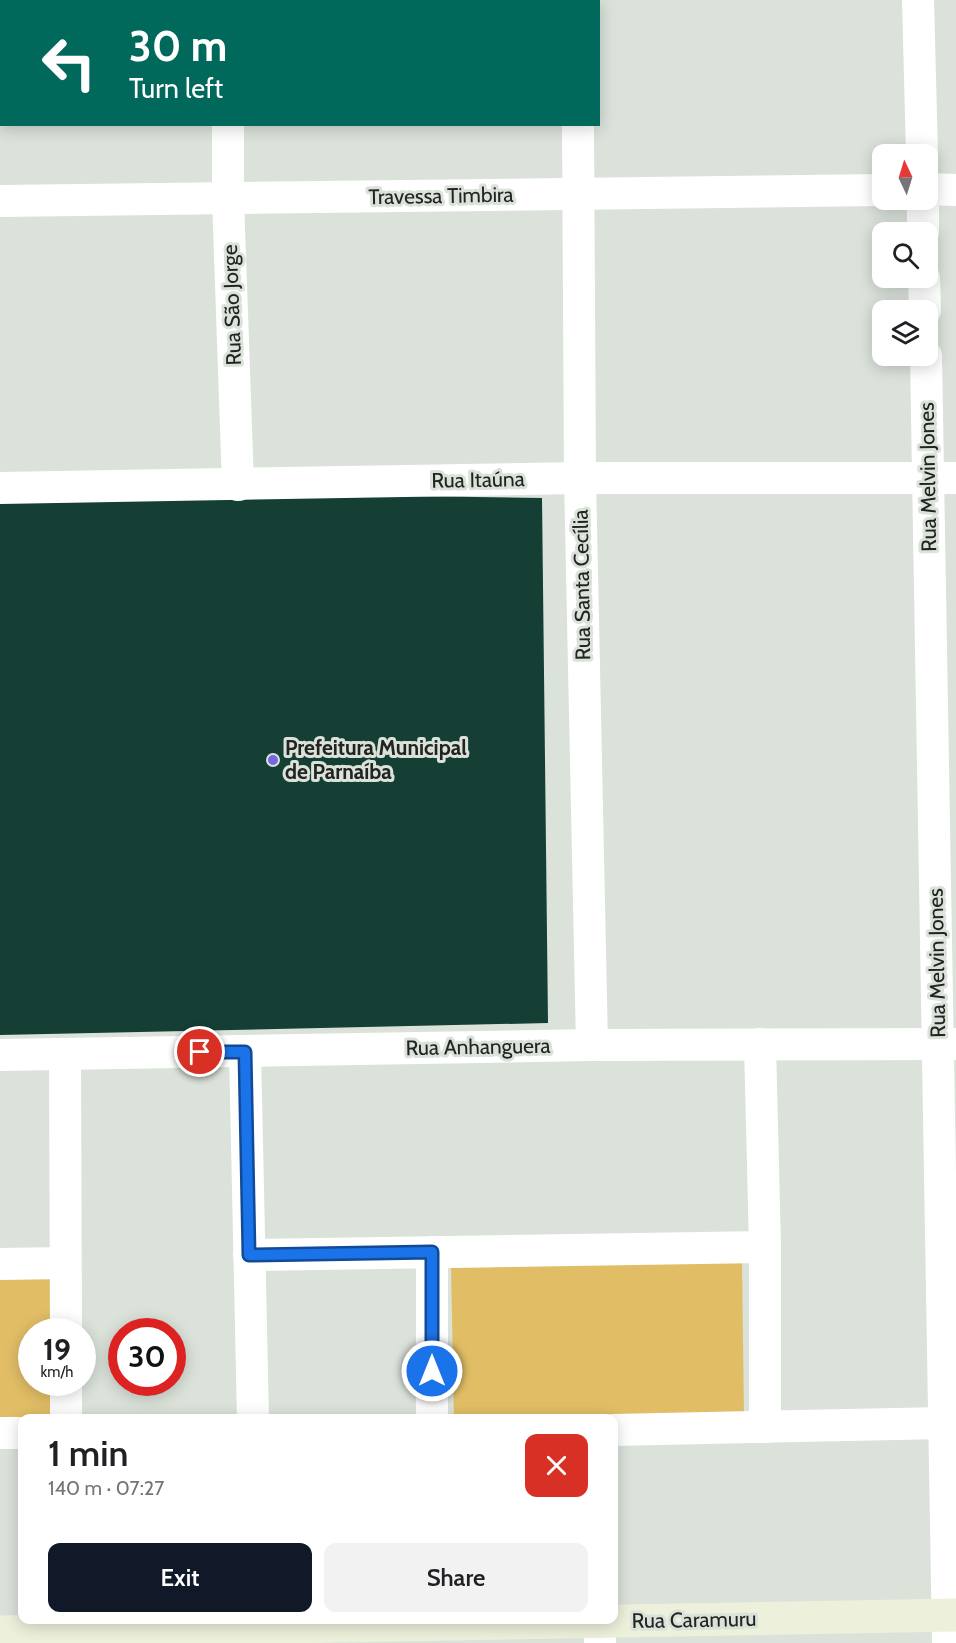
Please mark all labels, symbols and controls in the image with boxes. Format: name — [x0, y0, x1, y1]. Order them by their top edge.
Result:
text: 30 m — [129, 20, 227, 72]
icon: left — [30, 24, 108, 102]
text: Turn left — [129, 72, 223, 105]
north arrow — [872, 144, 938, 210]
map controls — [872, 144, 938, 366]
street label: Travessa Timbira — [368, 182, 514, 209]
button: search — [872, 222, 938, 288]
street label: Rua São Jorge — [217, 244, 246, 366]
button: layers — [872, 300, 938, 366]
street label: Rua Melvin Jones — [914, 402, 941, 552]
street label: Rua Itaúna — [431, 466, 525, 493]
street label: Rua Santa Cecília — [568, 509, 595, 661]
place label: Prefeitura Municipal de Parnaíba — [285, 735, 467, 784]
marker: Prefeitura Municipal de Parnaíba — [266, 753, 280, 767]
street label: Rua Melvin Jones — [923, 888, 950, 1038]
pin — [174, 1026, 225, 1077]
street label: Rua Anhanguera — [405, 1033, 551, 1060]
icon: arrive — [183, 1035, 216, 1068]
speed limit sign: 30 — [108, 1318, 186, 1396]
text: 19 — [43, 1331, 71, 1368]
position arrow — [400, 1339, 464, 1403]
text: km/h — [41, 1363, 73, 1381]
text: 1 min — [48, 1431, 128, 1475]
button: close — [525, 1434, 588, 1497]
text: 140 m · 07:27 — [48, 1476, 164, 1500]
button: Exit — [48, 1543, 312, 1612]
button: Share — [324, 1543, 588, 1612]
street label: Rua Caramuru — [631, 1606, 757, 1633]

